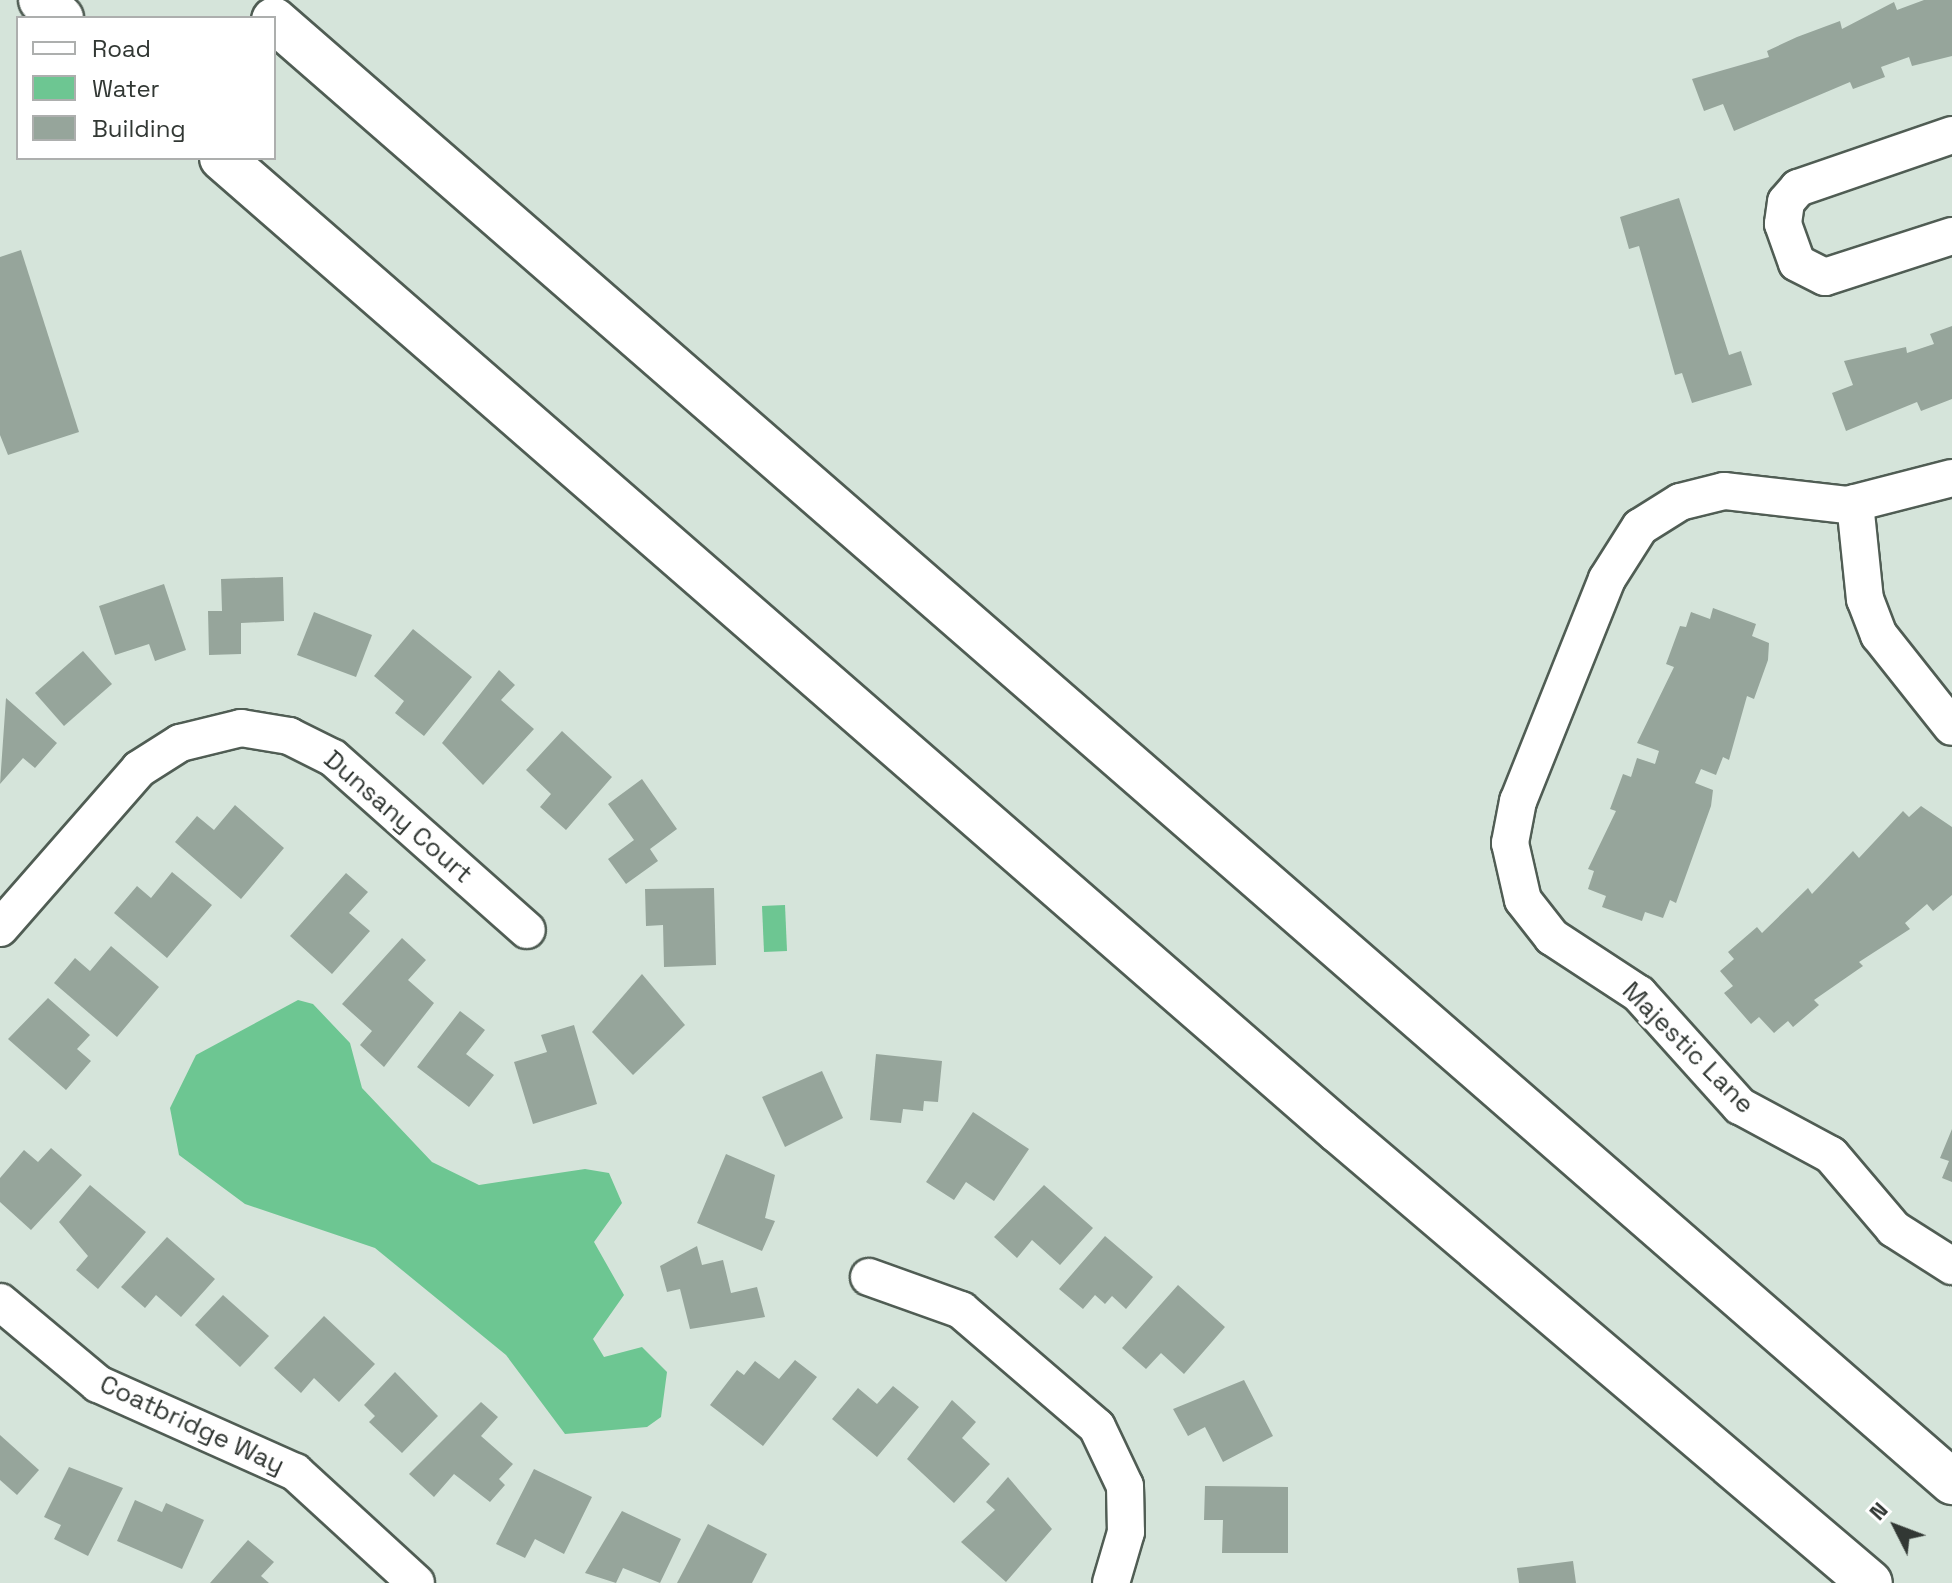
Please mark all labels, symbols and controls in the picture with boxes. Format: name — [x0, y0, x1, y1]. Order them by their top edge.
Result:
legend — [16, 16, 276, 160]
text: Road — [92, 33, 151, 64]
text: Water — [92, 73, 160, 104]
text: Building — [92, 113, 186, 144]
street label: Dunsany Court — [317, 744, 479, 890]
street label: Majestic Lane — [1616, 976, 1760, 1120]
street label: Coatbridge Way — [95, 1369, 289, 1481]
north arrow — [1856, 1487, 1936, 1567]
text: N — [1863, 1496, 1894, 1526]

